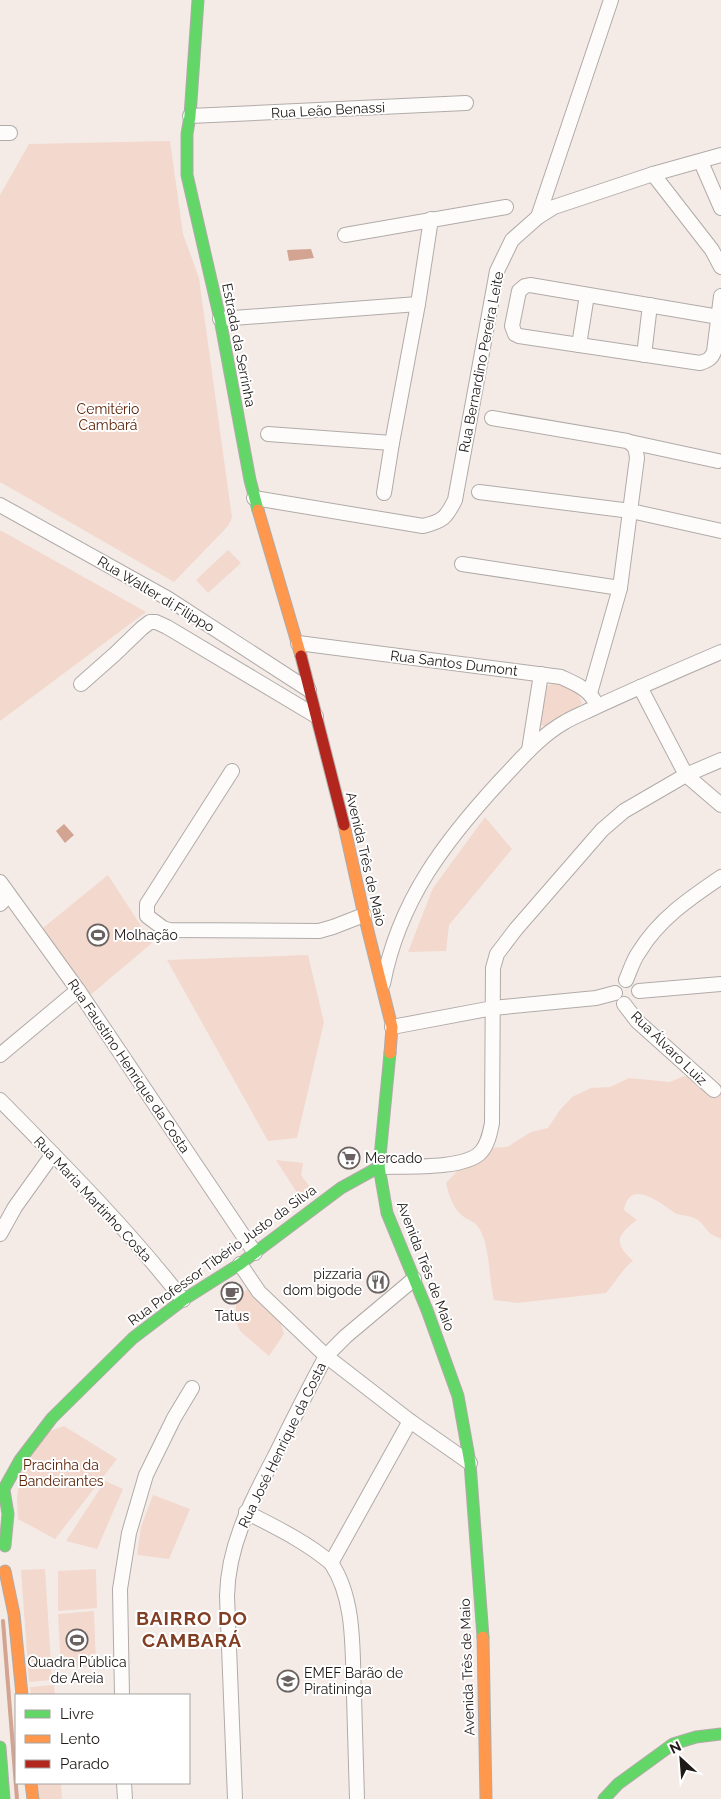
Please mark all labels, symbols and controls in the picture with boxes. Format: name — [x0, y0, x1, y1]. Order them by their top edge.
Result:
street label: Rua Leão Benassi — [271, 99, 385, 121]
street label: Rua Bernardino Pereira Leite — [456, 270, 506, 454]
street label: Estrada da Serrinha — [219, 282, 259, 408]
park label: Cemitério Cambará — [77, 401, 139, 433]
street label: Rua Walter di Filippo — [95, 553, 217, 635]
street label: Rua Santos Dumont — [389, 647, 519, 679]
street label: Avenida Três de Maio — [343, 790, 389, 928]
sports icon: Molhação — [86, 923, 110, 947]
place label: Molhação — [114, 927, 178, 943]
street label: Rua Faustino Henrique da Costa — [65, 976, 193, 1156]
street label: Rua Álvaro Luiz — [628, 1007, 711, 1088]
street label: Rua Maria Martinho Costa — [31, 1133, 155, 1265]
supermarket icon: Mercado — [337, 1146, 361, 1170]
place label: Mercado — [365, 1150, 422, 1166]
street label: Rua Professor Tibério Justo da Silva — [125, 1181, 319, 1329]
street label: Avenida Três de Maio — [394, 1199, 458, 1333]
place label: pizzaria dom bigode — [283, 1266, 362, 1298]
restaurant icon: pizzaria dom bigode — [366, 1270, 390, 1294]
cafe icon: Tatus — [220, 1281, 244, 1305]
place label: Tatus — [215, 1308, 249, 1324]
street label: Rua José Henrique da Costa — [235, 1360, 329, 1530]
park label: Pracinha da Bandeirantes — [18, 1457, 104, 1489]
street label: Avenida Três de Maio — [457, 1598, 477, 1736]
district label: BAIRRO DO CAMBARÁ — [136, 1607, 248, 1651]
sports icon: Quadra Pública de Areia — [65, 1628, 89, 1652]
place label: Quadra Pública de Areia — [27, 1654, 127, 1686]
place label: EMEF Barão de Piratininga — [304, 1665, 403, 1697]
school or university icon: EMEF Barão de Piratininga — [276, 1669, 300, 1693]
legend — [15, 1694, 190, 1784]
text: Livre — [60, 1705, 94, 1723]
text: Lento — [60, 1730, 100, 1748]
north arrow — [656, 1734, 706, 1784]
text: N — [667, 1738, 684, 1757]
text: Parado — [60, 1755, 109, 1773]

